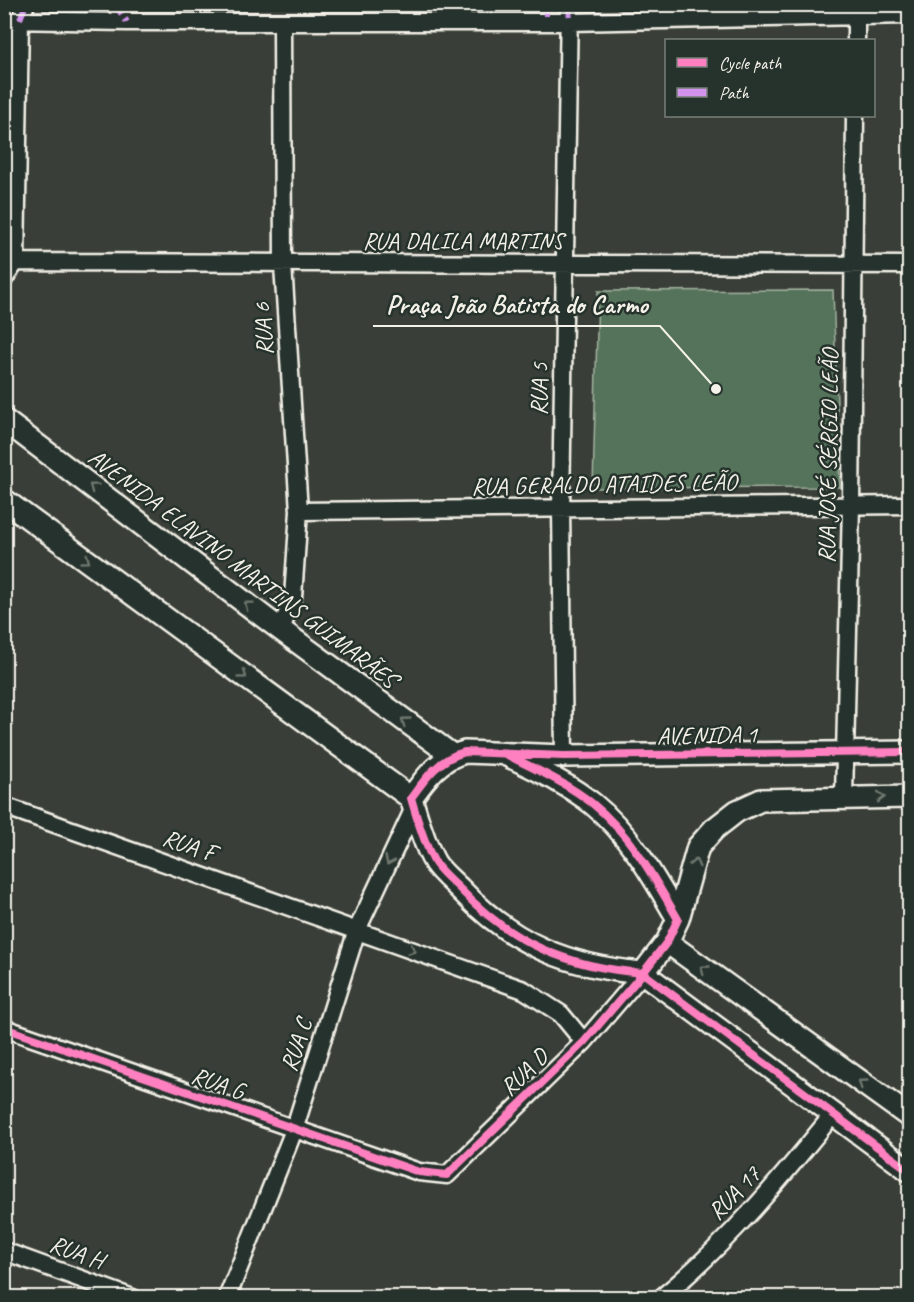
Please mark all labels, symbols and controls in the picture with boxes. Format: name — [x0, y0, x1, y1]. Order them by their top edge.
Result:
legend — [665, 39, 875, 117]
text: Cycle path — [719, 52, 782, 74]
text: Path — [719, 82, 749, 104]
street label: RUA DALILA MARTINS — [363, 226, 567, 256]
callout: Praça João Batista do Carmo — [373, 282, 660, 326]
text: Praça João Batista do Carmo — [386, 288, 649, 321]
street label: RUA 6 — [246, 301, 280, 356]
street label: RUA JOSÉ SÉRGIO LEÃO — [811, 346, 845, 563]
street label: RUA 5 — [524, 361, 554, 416]
street label: AVENIDA ELAVINO MARTINS GUIMARÃES — [83, 442, 407, 697]
street label: RUA GERALDO ATAIDES LEÃO — [471, 467, 740, 501]
one-way arrow — [88, 484, 99, 495]
one-way arrow — [79, 553, 90, 564]
one-way arrow — [244, 601, 255, 612]
one-way arrow — [236, 668, 247, 679]
one-way arrow — [401, 717, 412, 728]
street label: AVENIDA 1 — [656, 719, 759, 751]
one-way arrow — [876, 791, 885, 803]
street label: RUA F — [159, 822, 224, 870]
one-way arrow — [385, 855, 397, 866]
one-way arrow — [687, 858, 700, 868]
one-way arrow — [406, 942, 417, 955]
one-way arrow — [699, 965, 710, 976]
street label: RUA C — [273, 1012, 320, 1075]
street label: RUA D — [494, 1040, 556, 1102]
street label: RUA G — [188, 1060, 250, 1107]
one-way arrow — [858, 1079, 869, 1090]
street label: RUA 17 — [701, 1159, 768, 1226]
street label: RUA H — [46, 1228, 111, 1277]

